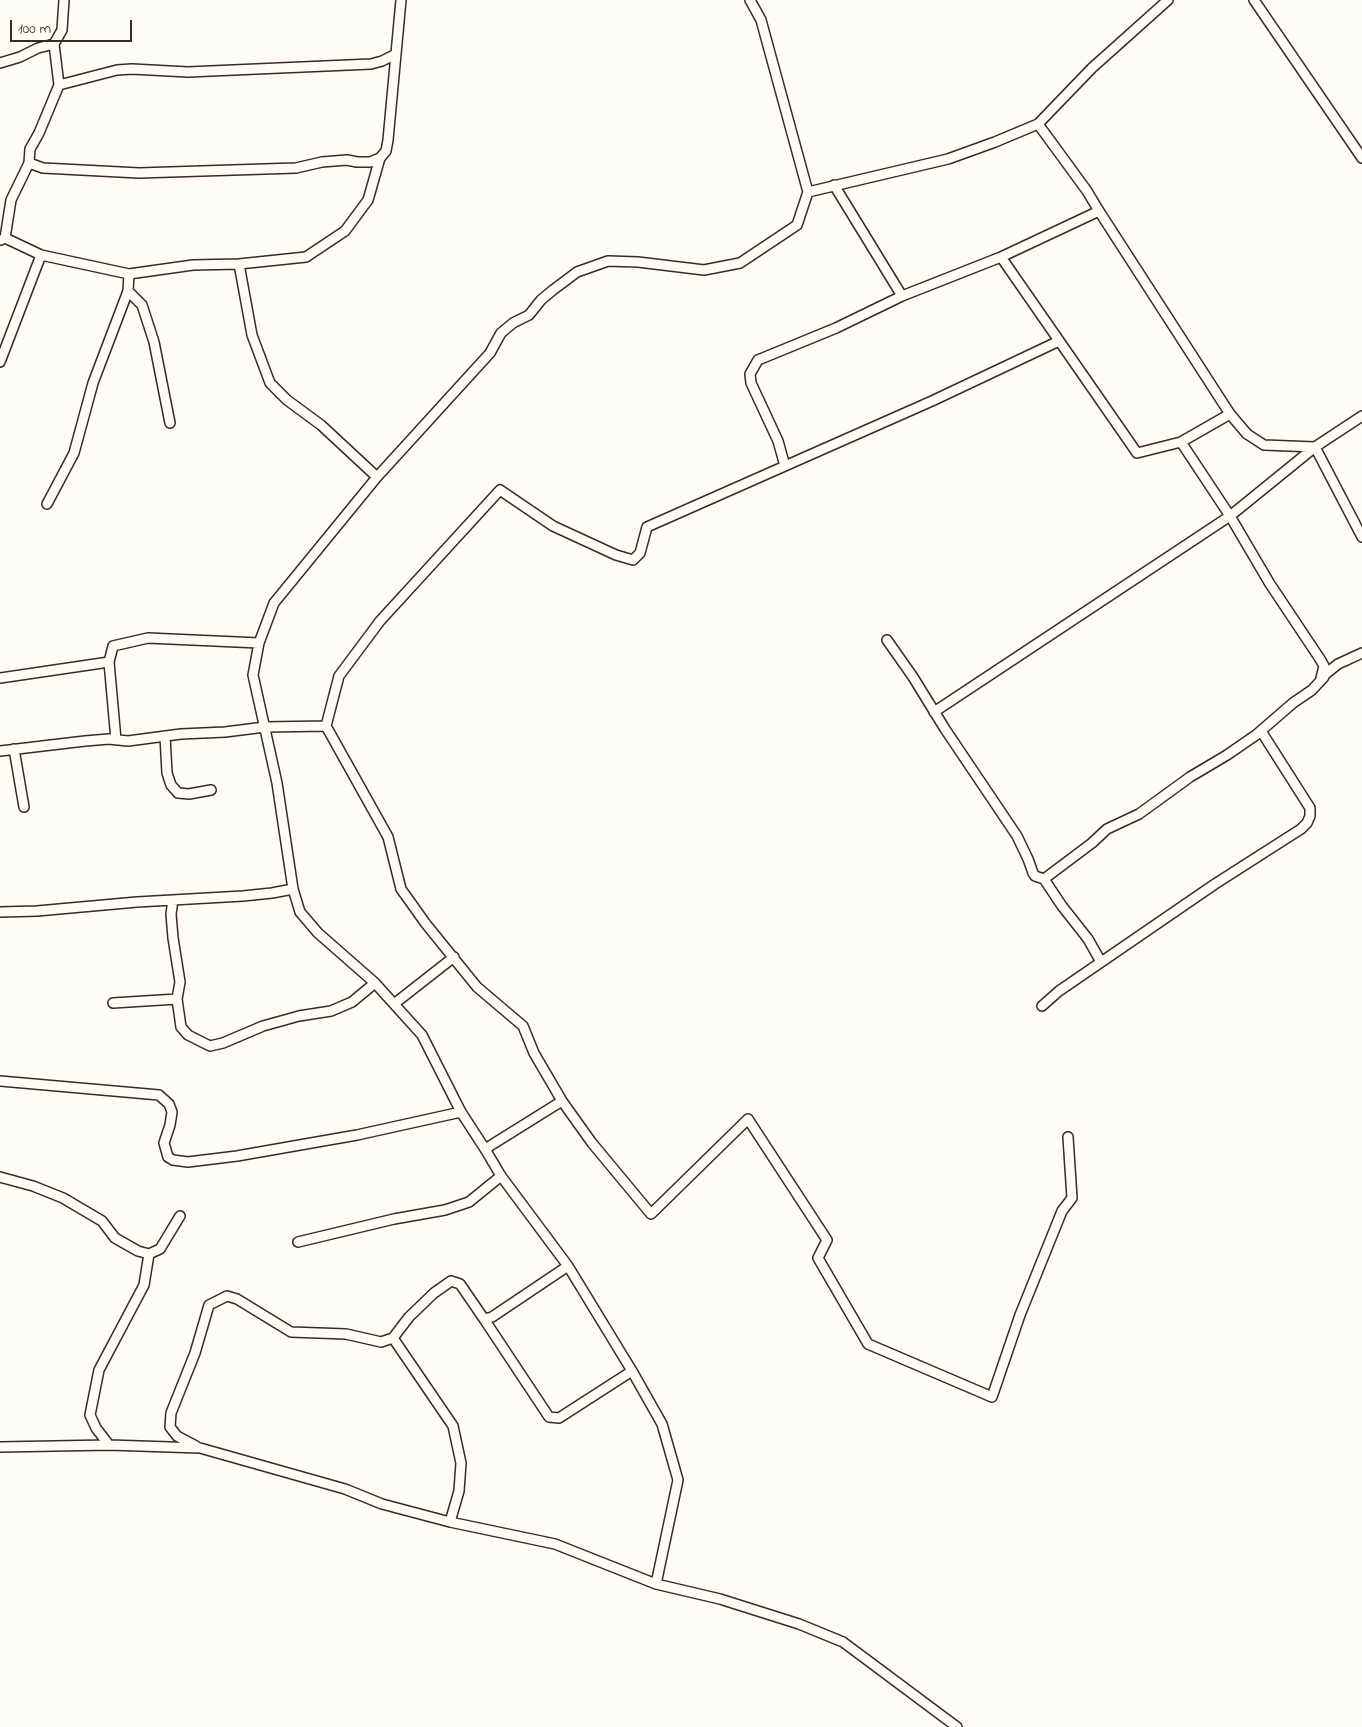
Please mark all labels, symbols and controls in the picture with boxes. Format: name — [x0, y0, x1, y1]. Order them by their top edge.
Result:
scale bar — [12, 10, 135, 42]
text: 100 m — [18, 18, 51, 40]

